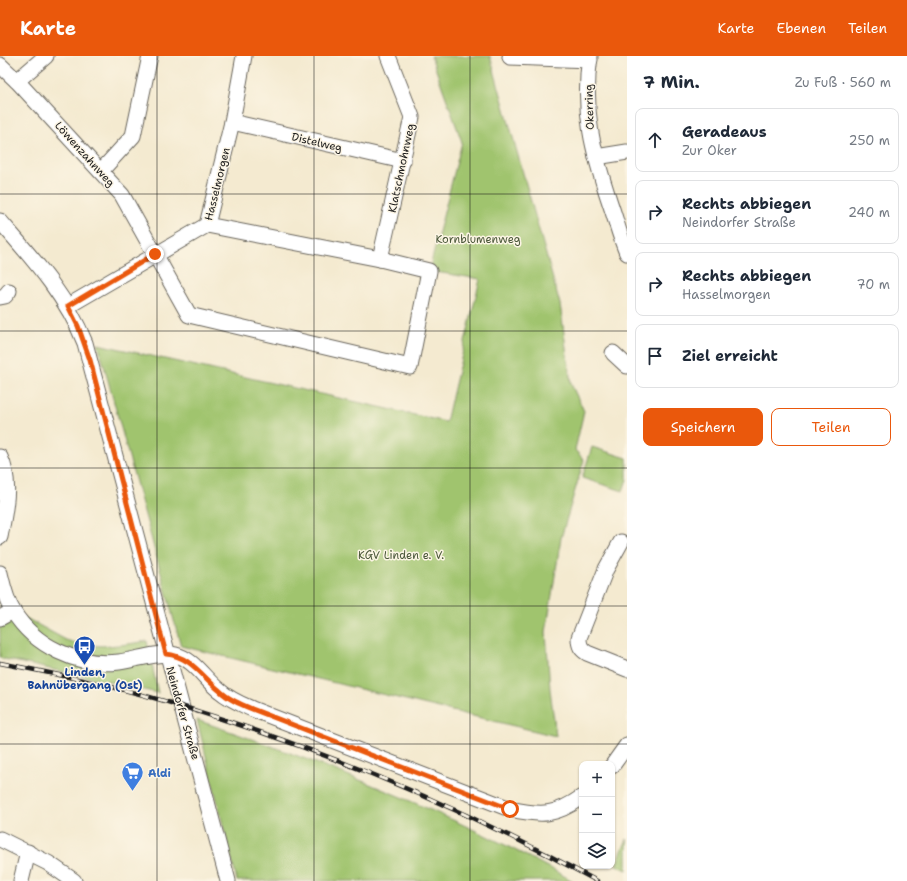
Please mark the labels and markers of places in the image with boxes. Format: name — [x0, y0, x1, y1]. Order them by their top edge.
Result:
bus stop icon: Linden, Bahnübergang (Ost) — [72, 633, 98, 666]
place label: Linden, Bahnübergang (Ost) — [28, 665, 142, 693]
supermarket icon: Aldi — [120, 760, 146, 793]
place label: Aldi — [148, 766, 171, 781]

